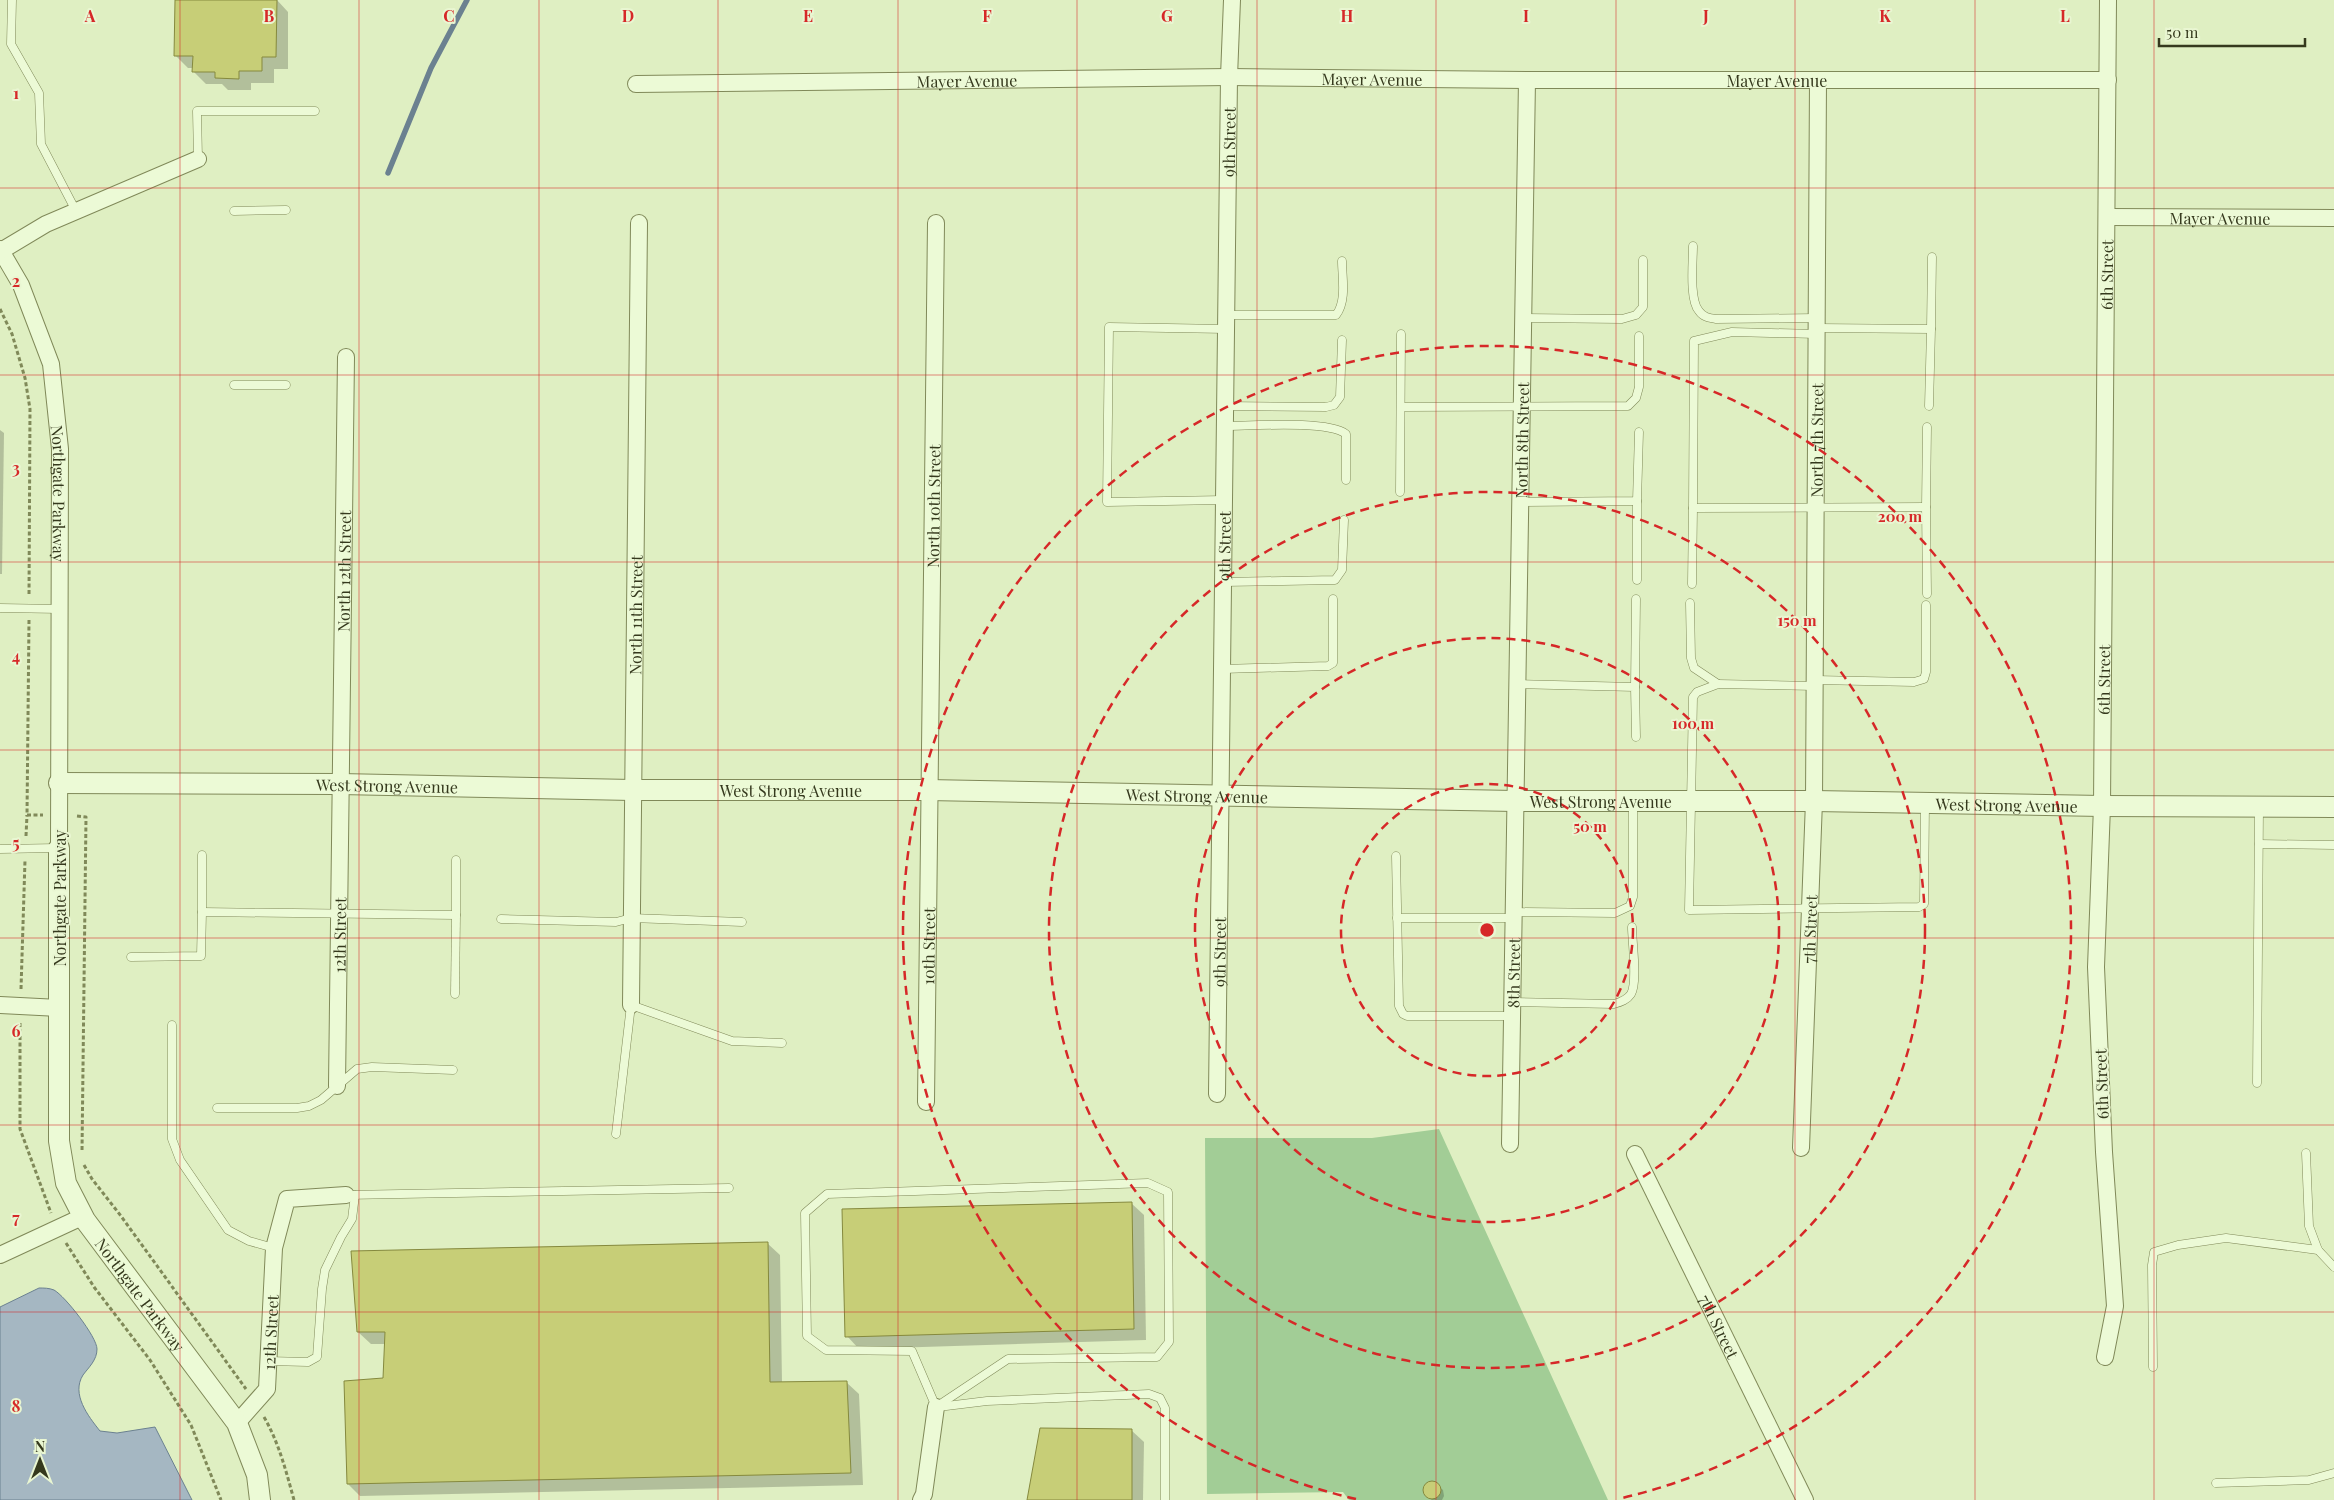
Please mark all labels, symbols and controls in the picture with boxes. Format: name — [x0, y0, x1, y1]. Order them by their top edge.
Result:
text: A — [84, 5, 96, 26]
text: B — [264, 5, 275, 26]
text: C — [443, 5, 455, 26]
text: D — [622, 5, 634, 26]
text: E — [803, 5, 813, 26]
text: F — [982, 5, 992, 26]
text: G — [1161, 5, 1173, 26]
text: H — [1341, 5, 1354, 26]
text: I — [1523, 5, 1529, 26]
text: J — [1702, 5, 1709, 26]
text: K — [1879, 5, 1891, 26]
text: L — [2060, 5, 2070, 26]
scale bar — [2159, 15, 2305, 47]
text: 50 m — [2166, 22, 2199, 42]
street label: Mayer Avenue — [1321, 67, 1422, 89]
street label: Mayer Avenue — [916, 69, 1018, 91]
street label: Mayer Avenue — [1727, 70, 1827, 91]
text: 1 — [13, 82, 19, 103]
street label: 9th Street — [1217, 106, 1239, 177]
street label: Mayer Avenue — [2170, 207, 2270, 228]
street label: 6th Street — [2095, 239, 2117, 310]
text: 2 — [12, 270, 20, 291]
street label: North 8th Street — [1510, 381, 1533, 498]
street label: North 7th Street — [1805, 383, 1827, 498]
street label: Northgate Parkway — [47, 424, 71, 562]
street label: North 10th Street — [922, 444, 944, 568]
text: 3 — [12, 457, 20, 478]
text: 200 m — [1878, 506, 1923, 526]
street label: North 12th Street — [332, 510, 355, 632]
street label: 9th Street — [1213, 510, 1234, 581]
street label: North 11th Street — [624, 555, 646, 675]
text: 150 m — [1777, 610, 1817, 630]
street label: 6th Street — [2092, 644, 2114, 715]
text: 4 — [12, 645, 20, 666]
text: 100 m — [1672, 713, 1715, 733]
street label: West Strong Avenue — [315, 773, 458, 797]
street label: West Strong Avenue — [719, 780, 862, 801]
street label: West Strong Avenue — [1125, 783, 1268, 807]
street label: West Strong Avenue — [1529, 791, 1672, 812]
street label: West Strong Avenue — [1935, 793, 2078, 816]
text: 50 m — [1573, 816, 1607, 836]
street label: Northgate Parkway — [49, 830, 70, 966]
text: 5 — [12, 832, 20, 853]
street label: 7th Street — [1797, 894, 1821, 964]
street label: 12th Street — [328, 897, 350, 973]
street label: 10th Street — [917, 907, 939, 985]
street label: 9th Street — [1208, 916, 1230, 987]
centre of rings — [1478, 921, 1496, 939]
street label: 8th Street — [1502, 937, 1524, 1008]
text: 6 — [12, 1020, 21, 1041]
street label: 6th Street — [2089, 1048, 2113, 1119]
text: 7 — [12, 1207, 20, 1228]
street label: Northgate Parkway — [91, 1233, 190, 1355]
street label: 7th Street — [1695, 1291, 1744, 1362]
street label: 12th Street — [257, 1294, 282, 1371]
text: 8 — [12, 1395, 21, 1416]
north arrow — [15, 1435, 65, 1485]
text: N — [35, 1437, 45, 1456]

